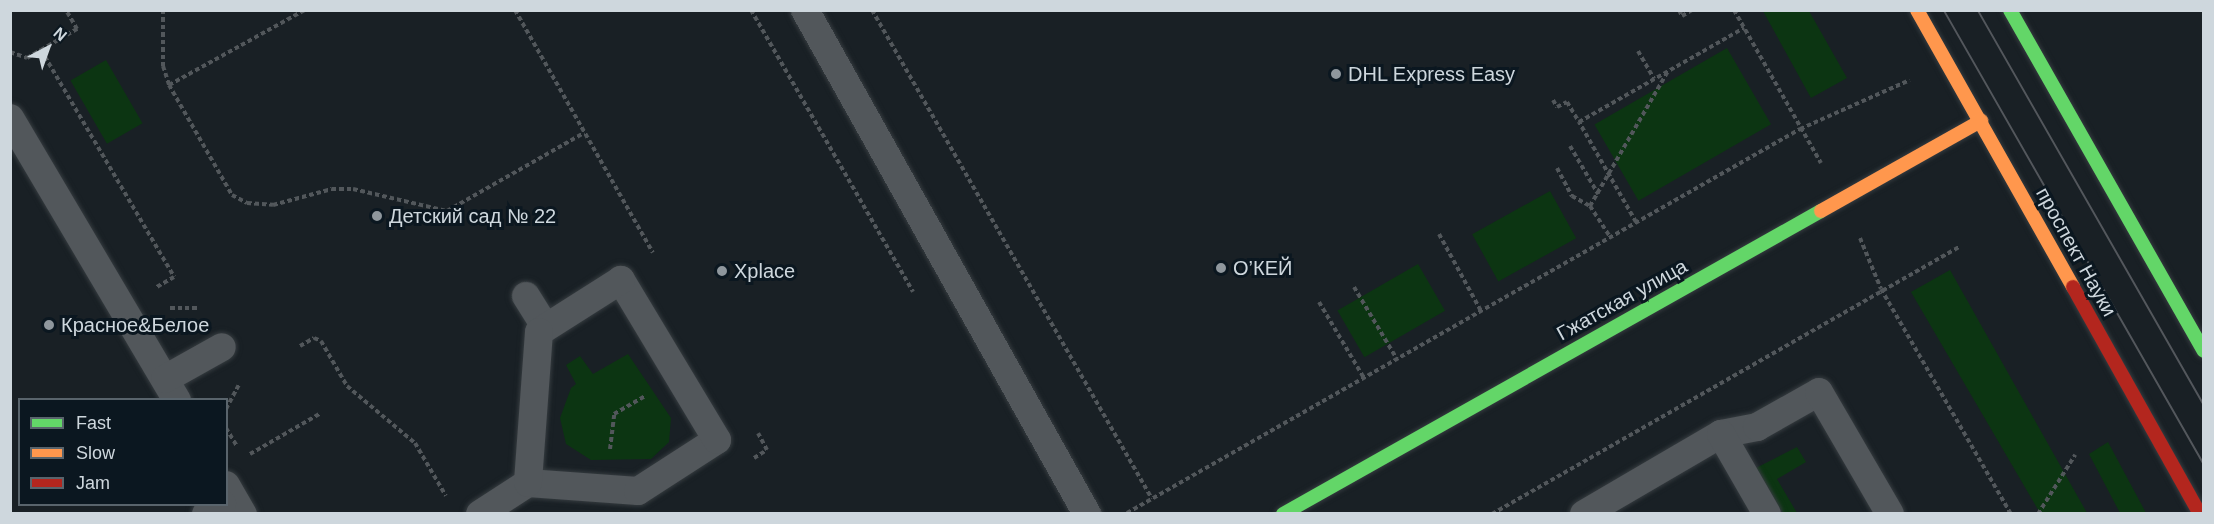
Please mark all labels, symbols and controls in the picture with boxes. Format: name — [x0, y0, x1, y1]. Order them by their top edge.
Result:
north arrow — [18, 18, 78, 78]
text: N — [50, 24, 70, 44]
place label: DHL Express Easy — [1348, 62, 1516, 86]
marker: DHL Express Easy — [1329, 67, 1343, 81]
street label: проспект Науки — [2031, 183, 2121, 321]
place label: Детский сад № 22 — [389, 204, 556, 228]
marker: Детский сад № 22 — [370, 209, 384, 223]
street label: Гжатская улица — [1553, 254, 1691, 346]
place label: О’КЕЙ — [1233, 256, 1292, 280]
place label: Xplace — [734, 259, 795, 283]
marker: О’КЕЙ — [1214, 261, 1228, 275]
marker: Xplace — [715, 264, 729, 278]
place label: Красное&Белое — [61, 313, 209, 337]
marker: Красное&Белое — [42, 318, 56, 332]
legend — [18, 398, 228, 506]
text: Fast — [76, 413, 111, 433]
text: Slow — [76, 443, 115, 463]
text: Jam — [76, 473, 110, 493]

